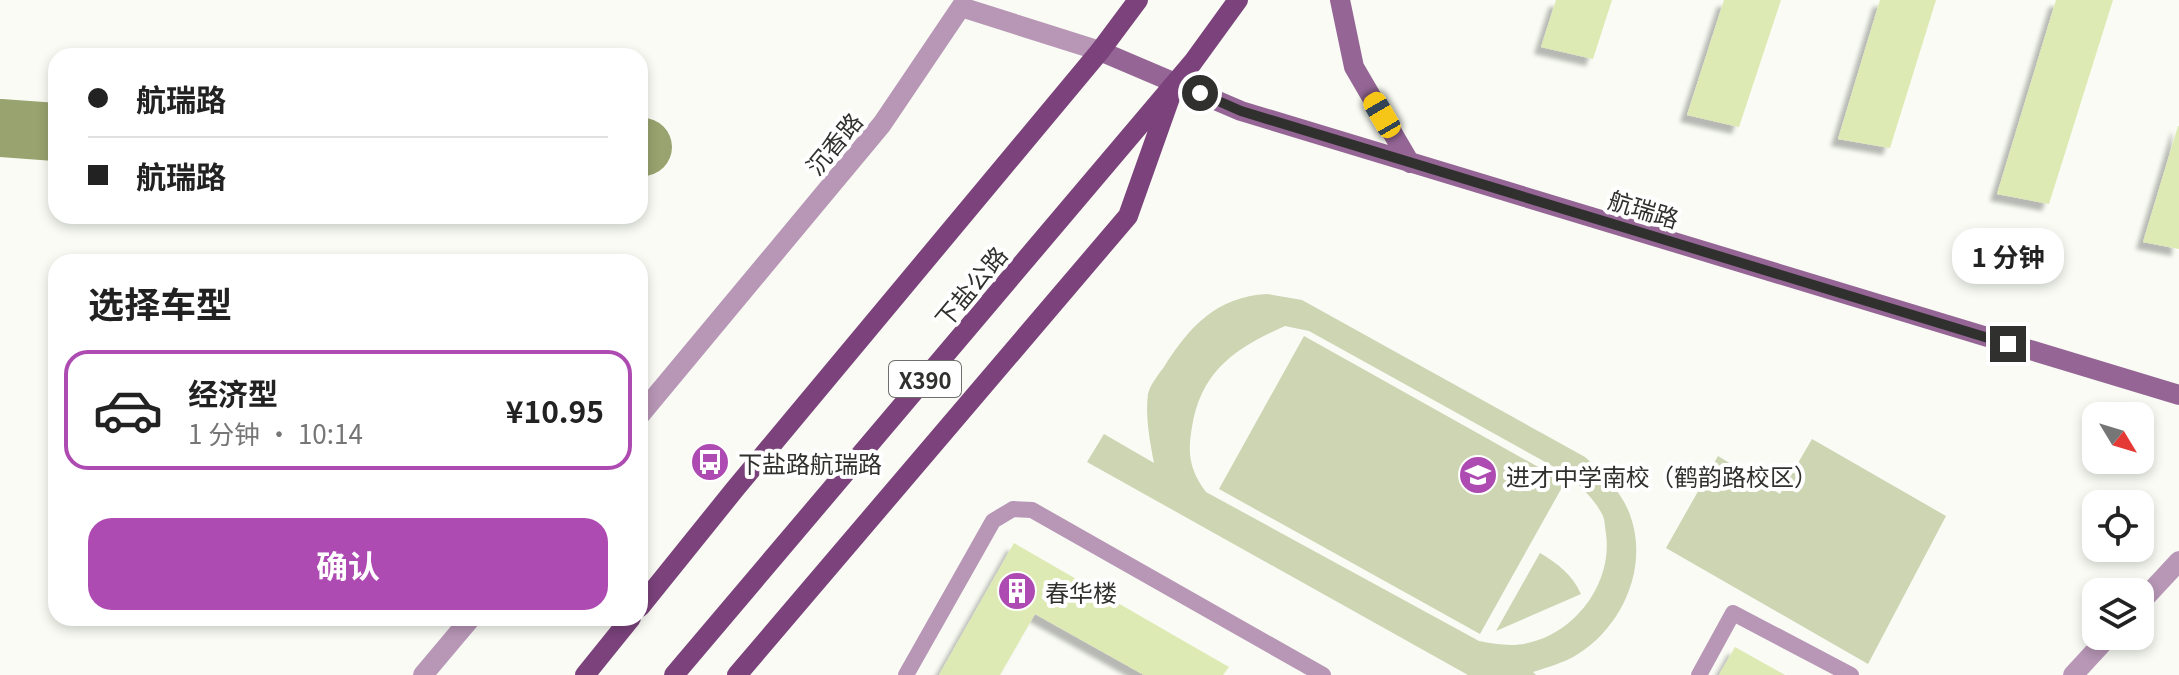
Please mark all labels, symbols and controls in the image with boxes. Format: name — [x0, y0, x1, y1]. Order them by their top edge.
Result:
route start — [1182, 75, 1218, 111]
text: 航瑞路 — [136, 76, 226, 120]
car — [1360, 88, 1404, 142]
street label: 沉香路 — [796, 104, 870, 182]
text: 航瑞路 — [136, 153, 226, 197]
street label: 航瑞路 — [1604, 181, 1684, 235]
callout: 1 分钟 — [1952, 228, 2064, 284]
text: 1 分钟 — [1971, 237, 2045, 274]
street label: 下盐公路 — [926, 238, 1014, 334]
text: 选择车型 — [88, 276, 232, 328]
route end — [1990, 326, 2026, 362]
road number: X390 — [889, 361, 961, 397]
text: 经济型 — [188, 370, 278, 414]
icon: car — [92, 374, 164, 446]
text: ¥10.95 — [506, 388, 604, 432]
north arrow — [2082, 402, 2154, 474]
map controls — [2082, 402, 2154, 650]
text: 1 分钟 · 10:14 — [188, 414, 363, 451]
bus stop icon: 下盐路航瑞路 — [689, 441, 731, 483]
place label: 下盐路航瑞路 — [738, 445, 882, 480]
school or university icon: 进才中学南校（鹤韵路校区） — [1457, 454, 1499, 496]
place label: 进才中学南校（鹤韵路校区） — [1506, 458, 1818, 493]
button: locate — [2082, 490, 2154, 562]
button: 确认 — [88, 518, 608, 610]
building icon: 春华楼 — [996, 570, 1038, 612]
place label: 春华楼 — [1045, 574, 1117, 609]
button: layers — [2082, 578, 2154, 650]

